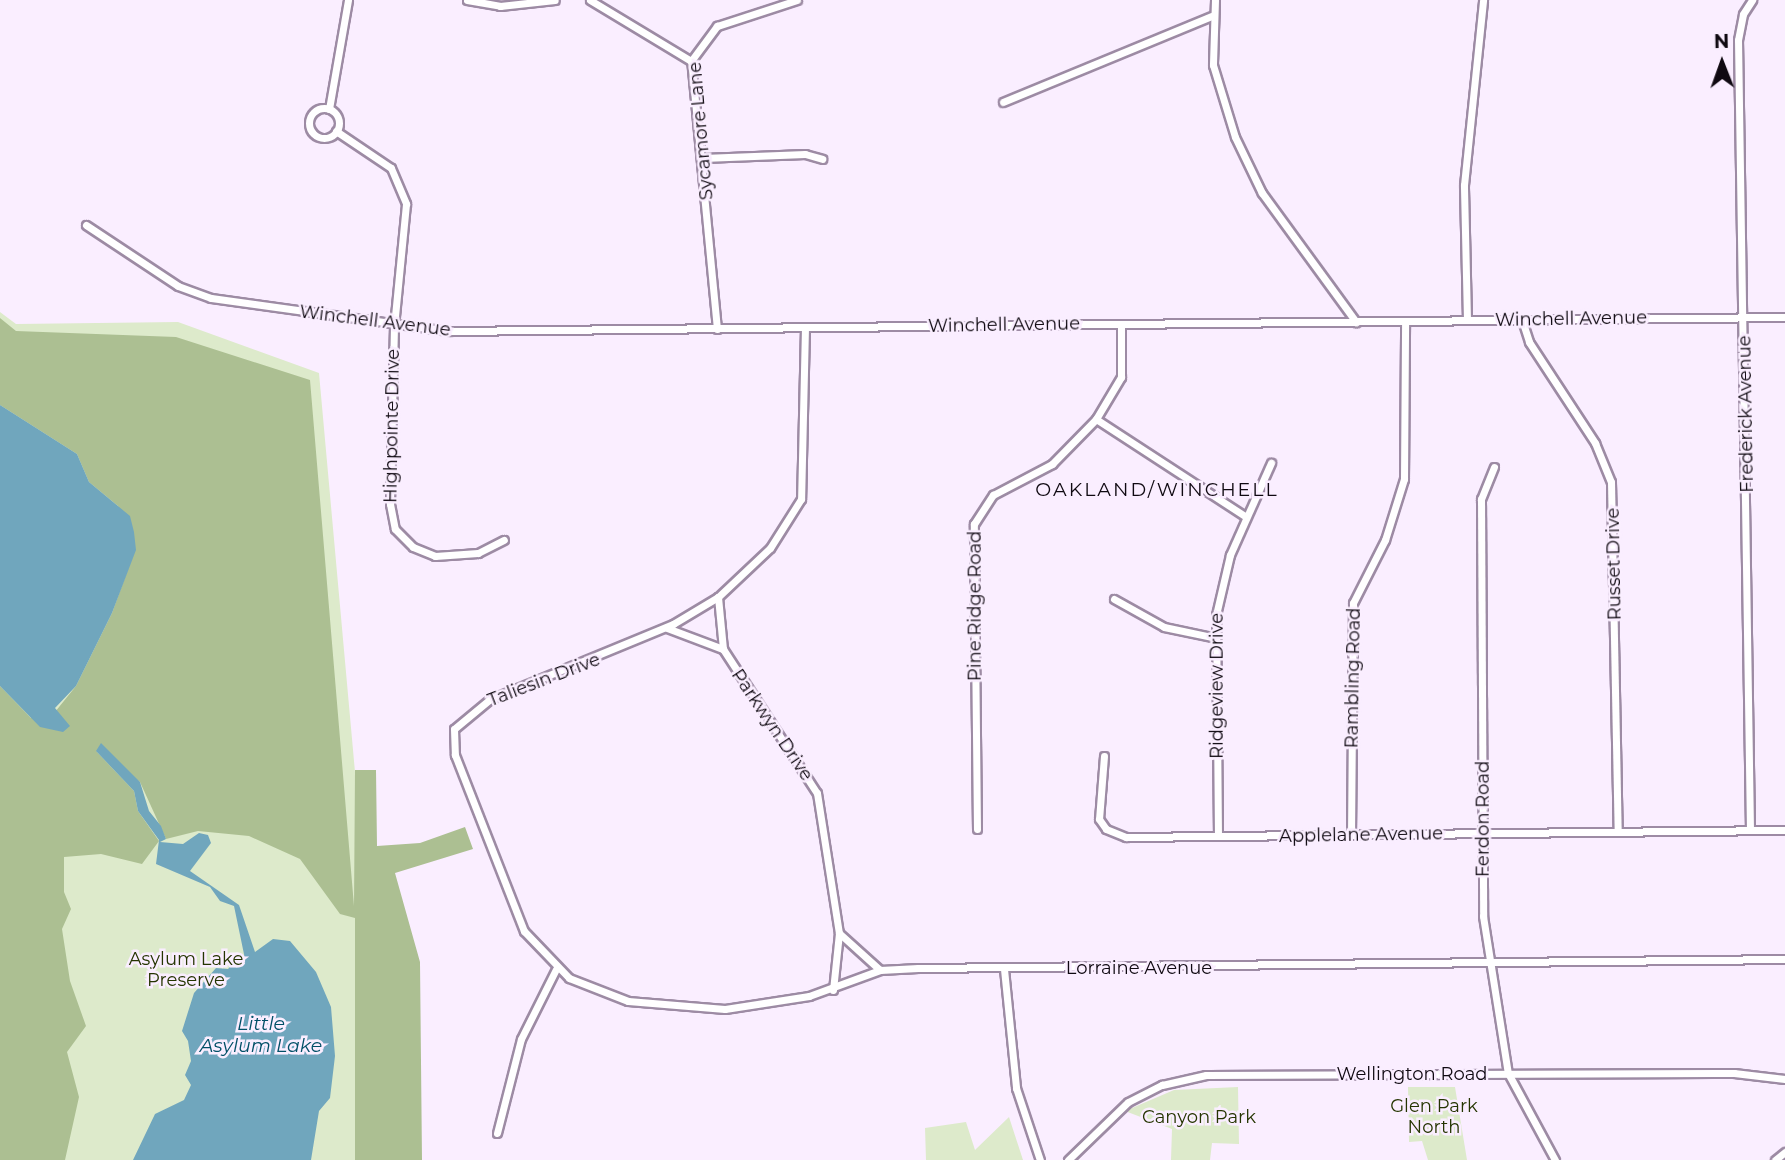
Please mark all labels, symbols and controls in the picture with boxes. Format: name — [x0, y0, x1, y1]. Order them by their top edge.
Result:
north arrow — [1687, 28, 1757, 98]
text: N — [1714, 30, 1729, 53]
street label: Sycamore Lane — [684, 61, 718, 201]
street label: Winchell Avenue — [298, 301, 452, 341]
street label: Winchell Avenue — [1495, 307, 1647, 331]
street label: Winchell Avenue — [928, 313, 1080, 337]
street label: Frederick Avenue — [1734, 335, 1758, 493]
street label: Highpointe Drive — [380, 349, 404, 503]
district label: OAKLAND/WINCHELL — [1037, 479, 1277, 501]
street label: Russet Drive — [1602, 507, 1626, 621]
street label: Pine Ridge Road — [964, 531, 986, 681]
street label: Rambling Road — [1341, 607, 1365, 749]
street label: Ridgeview Drive — [1206, 613, 1228, 759]
street label: Taliesin Drive — [485, 649, 603, 711]
street label: Parkwyn Drive — [727, 665, 817, 785]
street label: Ferdon Road — [1472, 761, 1494, 877]
street label: Applelane Avenue — [1279, 823, 1443, 847]
park label: Asylum Lake Preserve — [129, 949, 243, 992]
street label: Lorraine Avenue — [1066, 957, 1212, 979]
water label: Little Asylum Lake — [200, 1013, 322, 1057]
street label: Wellington Road — [1336, 1063, 1488, 1085]
park label: Glen Park North — [1390, 1096, 1478, 1138]
park label: Canyon Park — [1142, 1106, 1256, 1128]

